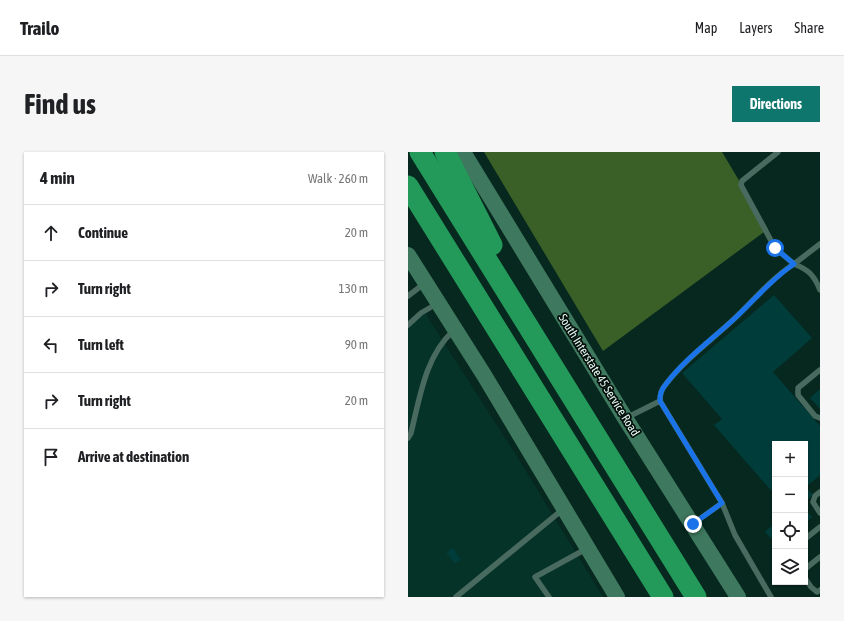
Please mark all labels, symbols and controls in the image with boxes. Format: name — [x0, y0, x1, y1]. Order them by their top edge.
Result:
text: Trailo — [20, 17, 59, 39]
text: Map — [695, 20, 717, 36]
text: Layers — [739, 20, 772, 36]
text: Share — [794, 20, 824, 36]
button: Directions — [732, 86, 820, 122]
text: Find us — [24, 88, 96, 120]
text: 4 min — [40, 168, 75, 188]
text: Walk · 260 m — [308, 171, 368, 186]
icon: ahead — [40, 222, 62, 244]
text: Continue — [78, 224, 128, 241]
text: 20 m — [345, 225, 368, 240]
route start — [766, 239, 784, 257]
icon: right — [40, 278, 62, 300]
text: Turn right — [78, 280, 131, 297]
text: 130 m — [339, 281, 368, 296]
street label: South Interstate 45 Service Road — [556, 311, 642, 439]
icon: left — [40, 334, 62, 356]
text: Turn left — [78, 336, 124, 353]
text: 90 m — [345, 337, 368, 352]
icon: right — [40, 390, 62, 412]
text: Turn right — [78, 392, 131, 409]
text: 20 m — [345, 393, 368, 408]
map controls — [772, 441, 808, 585]
button: + — [772, 441, 808, 477]
icon: arrive — [40, 446, 62, 468]
text: Arrive at destination — [78, 448, 189, 465]
button: − — [772, 477, 808, 513]
button: locate — [772, 513, 808, 549]
route end — [684, 515, 702, 533]
button: layers — [772, 549, 808, 585]

